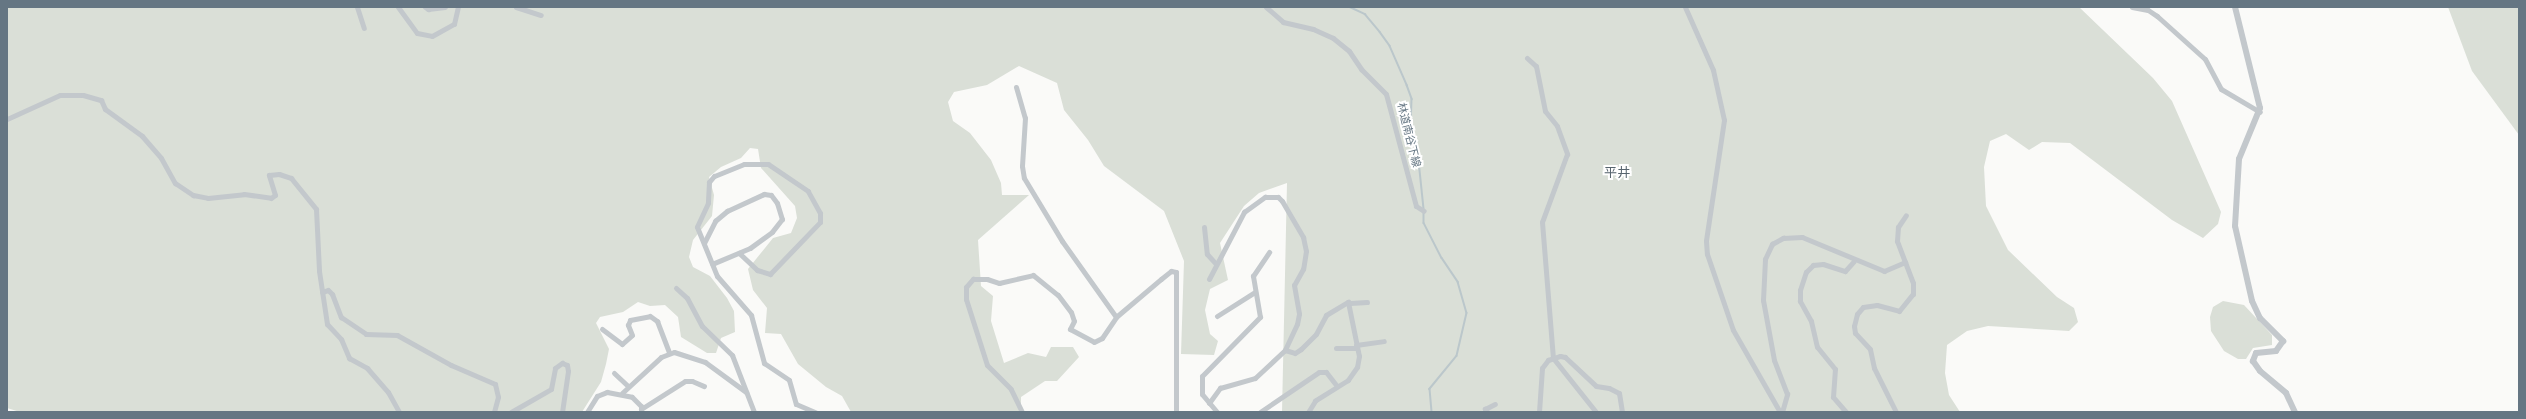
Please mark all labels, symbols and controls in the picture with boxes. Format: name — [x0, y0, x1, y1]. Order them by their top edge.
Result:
street label: 林道南谷下線 — [1395, 101, 1423, 169]
district label: 平井 — [1604, 164, 1630, 180]

